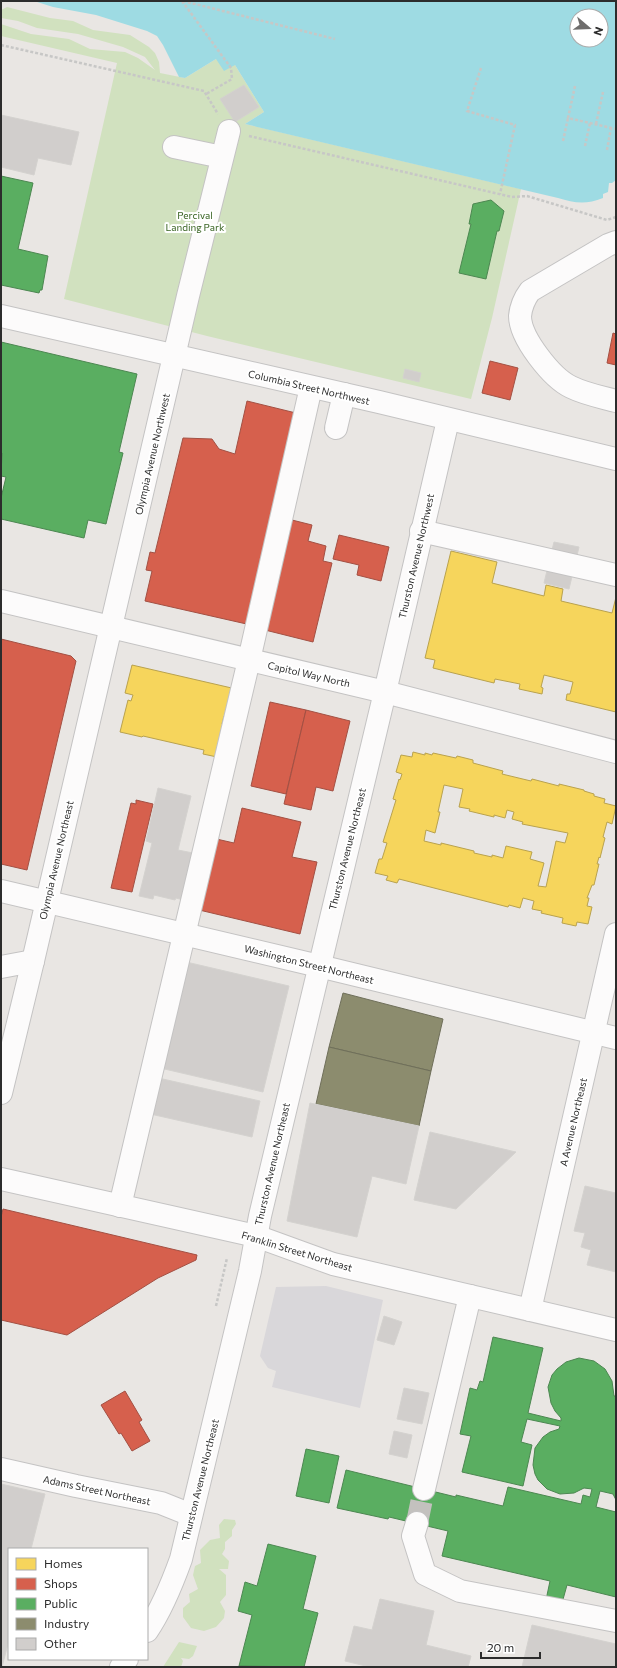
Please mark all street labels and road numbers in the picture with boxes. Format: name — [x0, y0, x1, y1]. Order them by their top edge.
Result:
street label: Columbia Street Northwest — [247, 367, 371, 407]
street label: Olympia Avenue Northwest — [132, 392, 172, 516]
street label: Thurston Avenue Northwest — [396, 492, 436, 620]
street label: Capitol Way North — [267, 659, 351, 689]
street label: Thurston Avenue Northeast — [326, 787, 368, 911]
street label: Olympia Avenue Northeast — [36, 799, 76, 921]
street label: Washington Street Northeast — [243, 942, 375, 986]
street label: A Avenue Northeast — [557, 1077, 589, 1167]
street label: Thurston Avenue Northeast — [252, 1102, 292, 1226]
street label: Franklin Street Northeast — [240, 1228, 354, 1274]
street label: Thurston Avenue Northeast — [179, 1418, 221, 1542]
street label: Adams Street Northeast — [42, 1473, 152, 1507]

